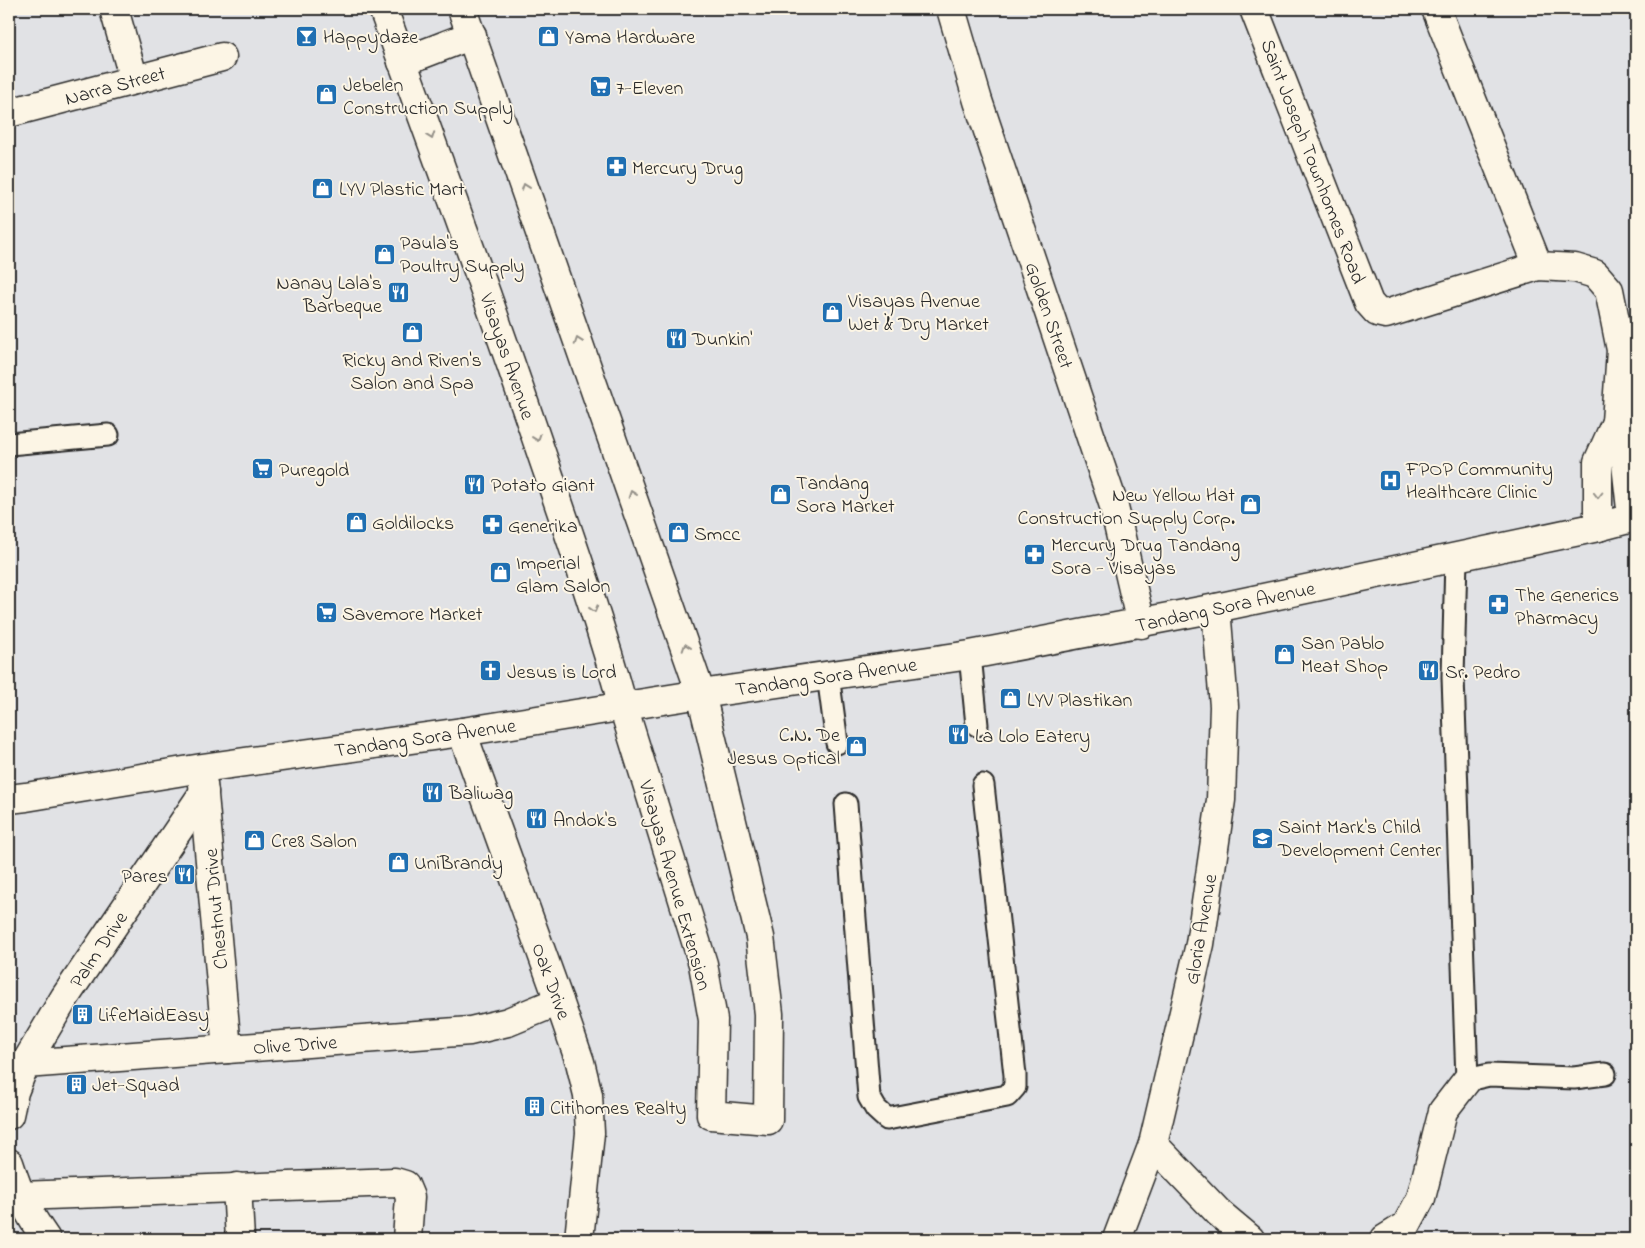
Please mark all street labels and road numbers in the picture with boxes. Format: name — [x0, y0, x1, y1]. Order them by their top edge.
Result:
street label: Saint Joseph Townhomes Road — [1252, 35, 1372, 288]
street label: Narra Street — [62, 60, 169, 115]
street label: Golden Street — [1016, 259, 1080, 373]
street label: Visayas Avenue — [470, 289, 541, 424]
street label: Tandang Sora Avenue — [1133, 575, 1318, 643]
street label: Tandang Sora Avenue — [734, 651, 919, 707]
street label: Tandang Sora Avenue — [333, 712, 518, 768]
street label: Visayas Avenue Extension — [629, 776, 718, 994]
street label: Chestnut Drive — [198, 847, 237, 970]
street label: Gloria Avenue — [1178, 872, 1226, 987]
street label: Palm Drive — [64, 906, 136, 994]
street label: Oak Drive — [522, 940, 577, 1024]
street label: Olive Drive — [252, 1029, 338, 1064]

